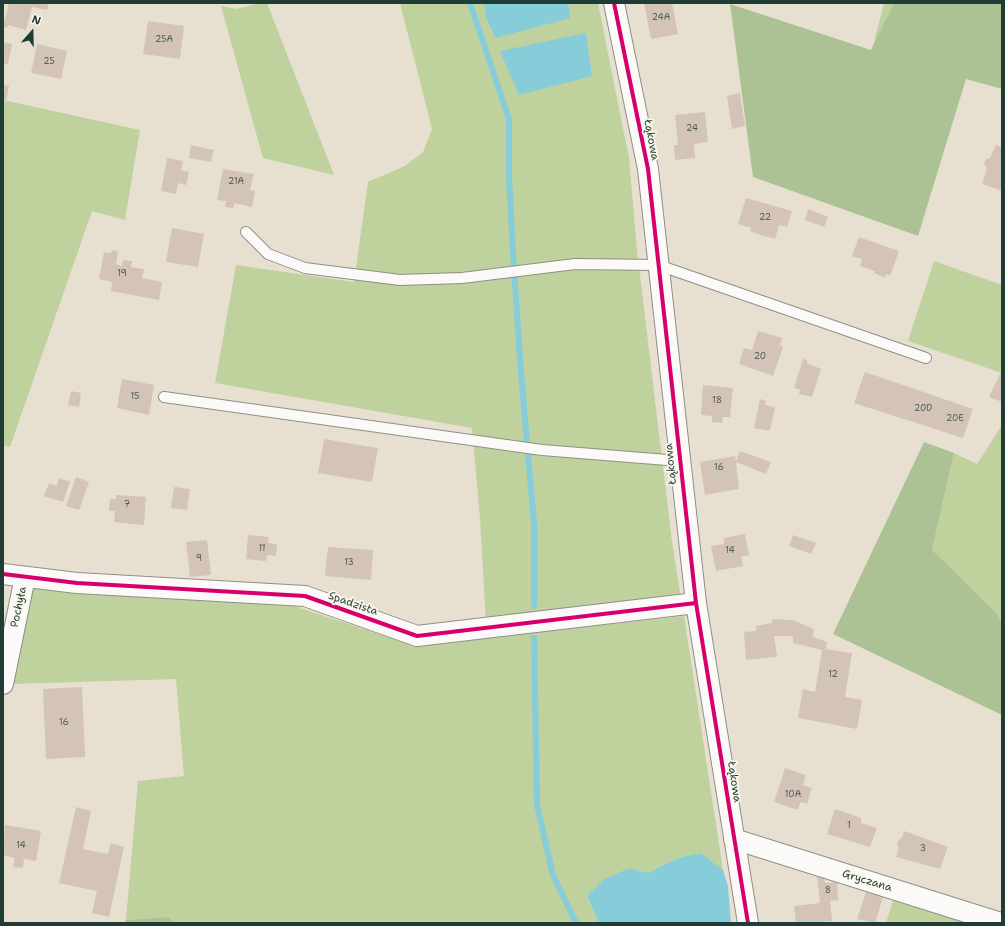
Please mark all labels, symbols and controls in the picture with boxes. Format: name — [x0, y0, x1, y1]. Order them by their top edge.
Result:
north arrow — [12, 12, 52, 52]
text: N — [30, 12, 43, 29]
house number: 24A — [652, 13, 670, 23]
house number: 25A — [155, 35, 173, 45]
house number: 25 — [43, 57, 55, 67]
street label: Łąkowa — [641, 118, 661, 162]
house number: 24 — [686, 124, 698, 134]
house number: 21A — [228, 177, 244, 187]
house number: 22 — [759, 213, 771, 223]
house number: 19 — [117, 269, 127, 279]
house number: 20 — [754, 352, 766, 362]
house number: 15 — [130, 392, 140, 402]
house number: 18 — [712, 396, 722, 406]
house number: 20D — [914, 404, 932, 414]
house number: 20E — [946, 414, 964, 424]
street label: Łąkowa — [662, 443, 680, 485]
house number: 16 — [714, 463, 724, 473]
house number: 7 — [124, 500, 130, 510]
house number: 11 — [258, 544, 266, 554]
house number: 14 — [725, 546, 735, 556]
house number: 9 — [196, 554, 202, 564]
house number: 13 — [344, 558, 354, 568]
street label: Pochyła — [8, 585, 30, 629]
street label: Spadzista — [327, 589, 379, 619]
house number: 12 — [828, 670, 838, 680]
house number: 16 — [59, 718, 69, 728]
street label: Łąkowa — [724, 761, 744, 803]
house number: 10A — [785, 790, 801, 800]
house number: 1 — [847, 821, 851, 831]
house number: 14 — [16, 841, 26, 851]
house number: 3 — [920, 844, 926, 854]
street label: Gryczana — [840, 867, 894, 895]
house number: 8 — [825, 886, 831, 896]

